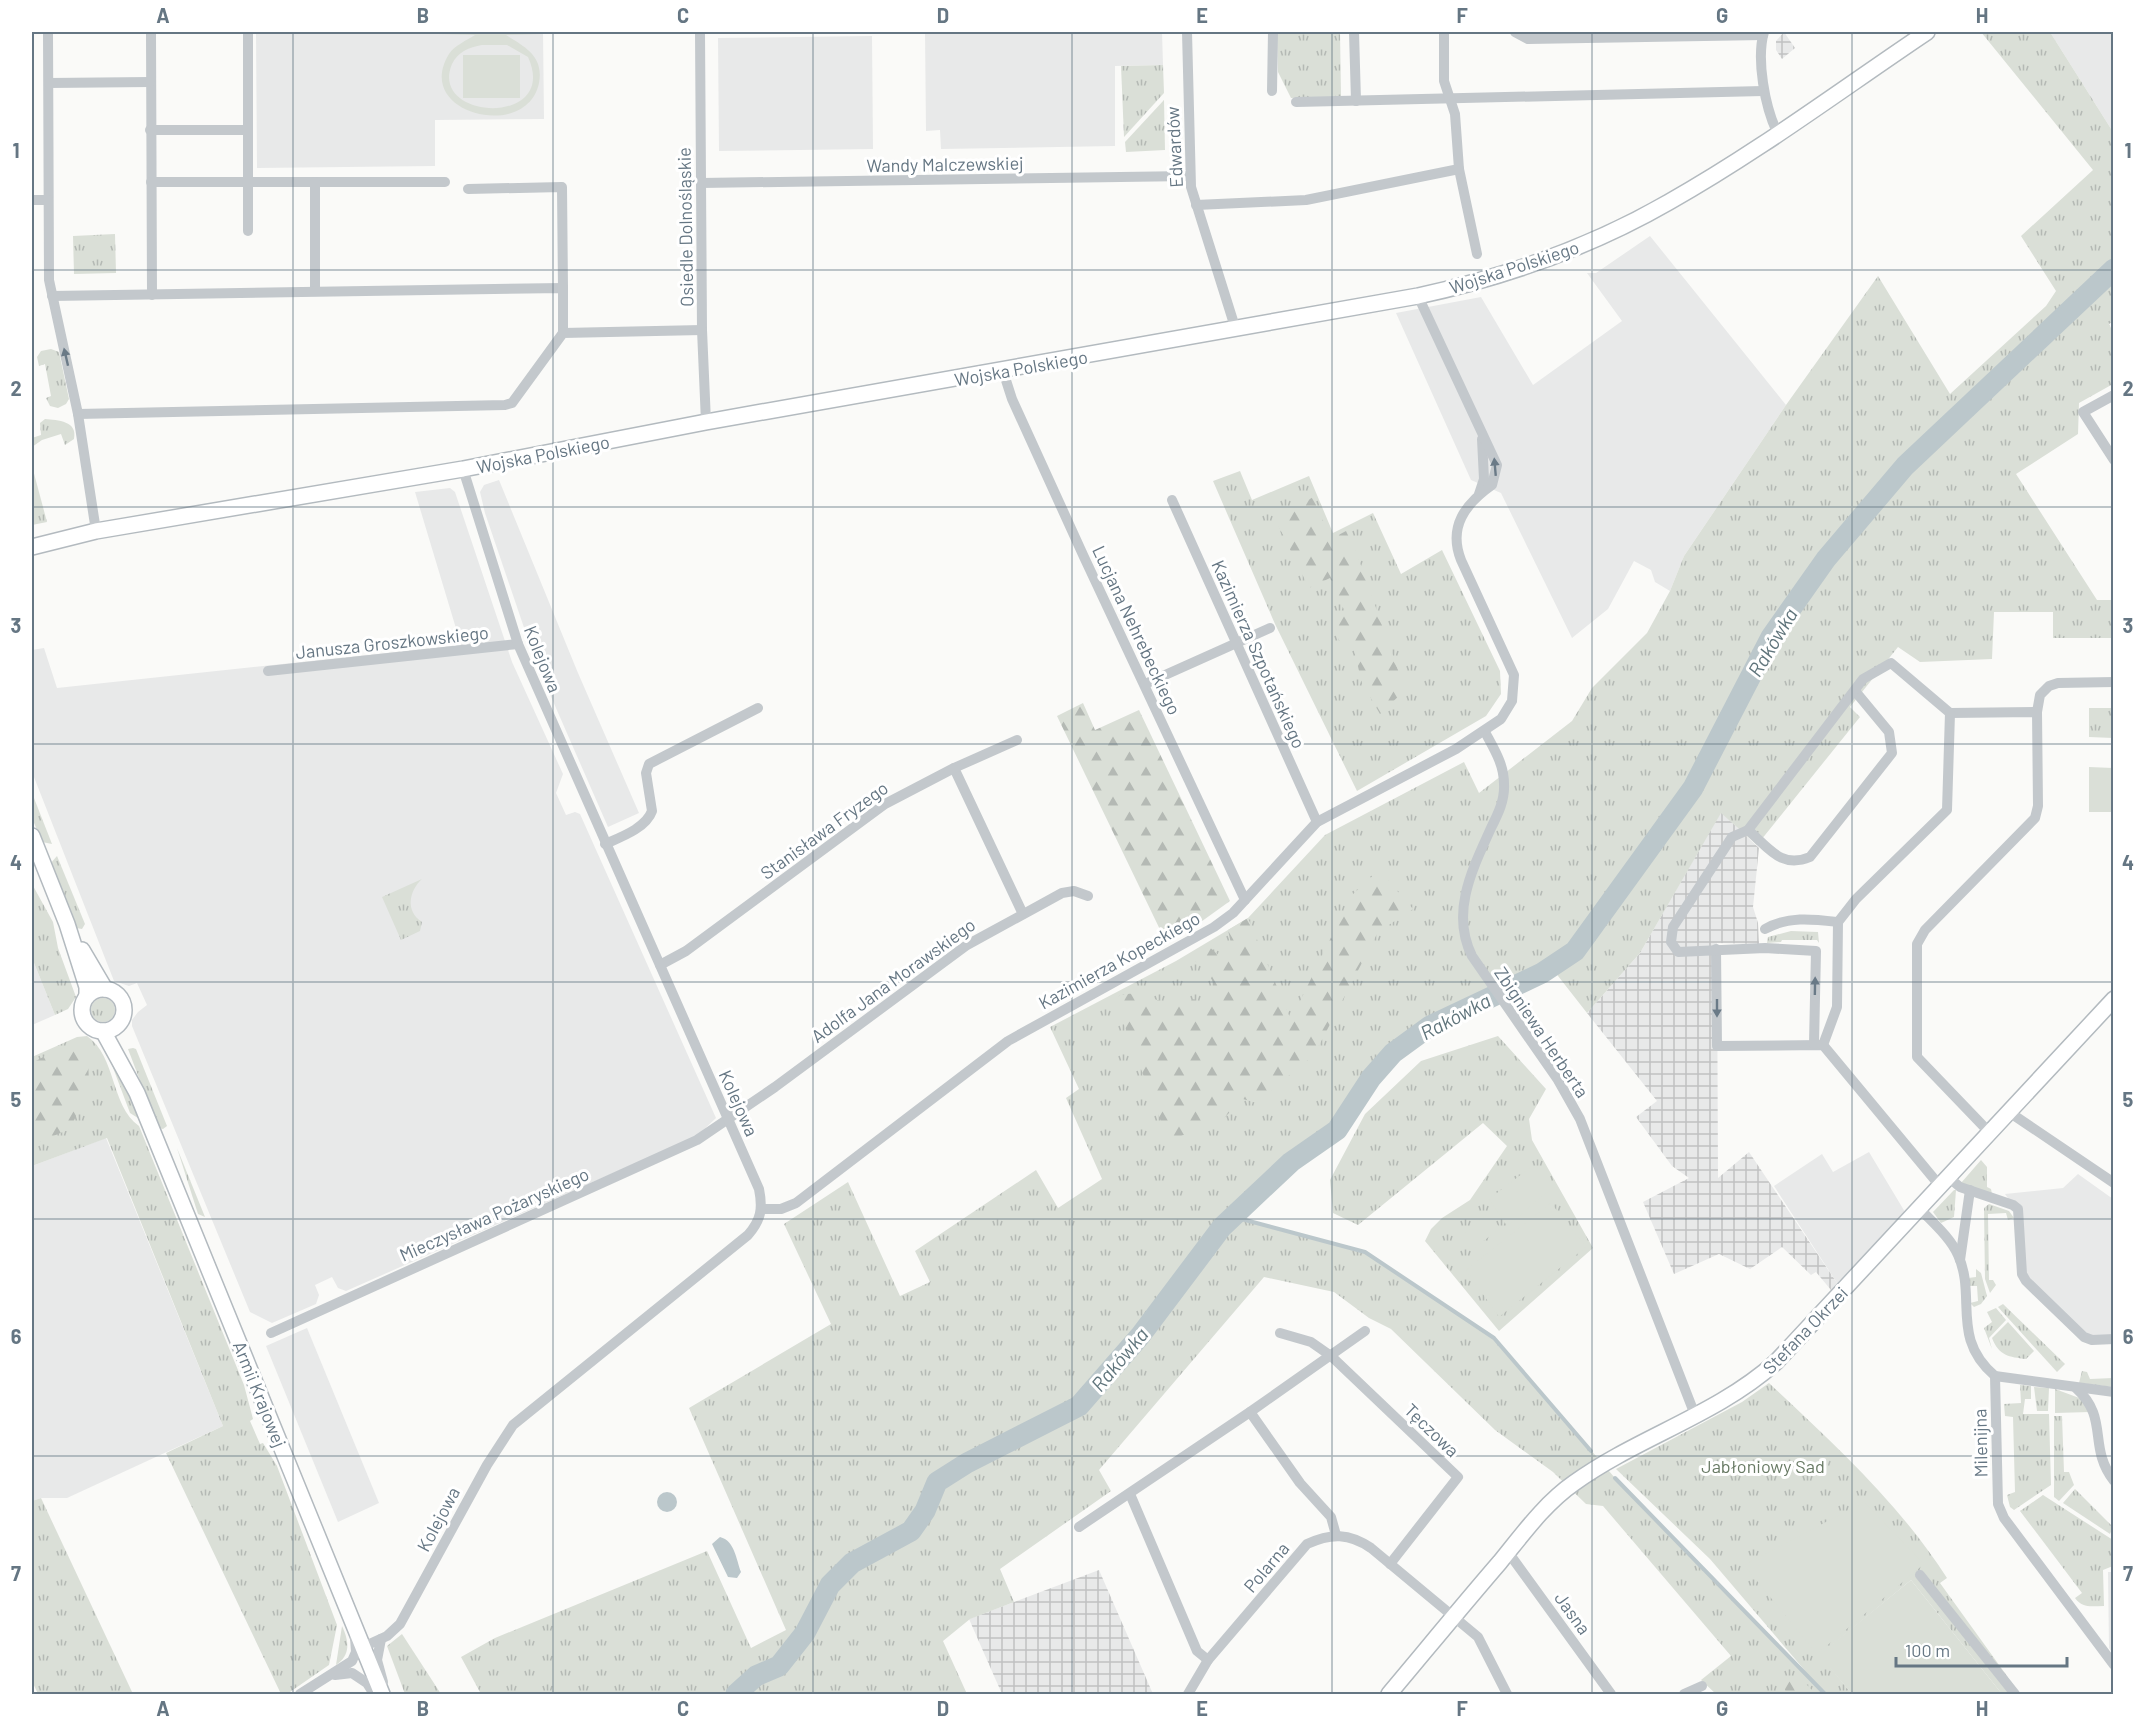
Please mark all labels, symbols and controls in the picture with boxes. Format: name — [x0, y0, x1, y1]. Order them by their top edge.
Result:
text: A — [156, 3, 170, 27]
text: B — [417, 3, 429, 27]
text: C — [677, 3, 689, 27]
text: D — [937, 3, 949, 27]
text: E — [1196, 3, 1208, 27]
text: F — [1456, 3, 1468, 27]
text: G — [1716, 3, 1728, 27]
text: H — [1976, 3, 1988, 27]
street label: Edwardów — [1161, 106, 1187, 188]
text: 1 — [12, 138, 20, 162]
text: 1 — [2124, 138, 2132, 162]
street label: Osiedle Dolnośląskie — [673, 147, 697, 307]
street label: Wandy Malczewskiej — [866, 152, 1024, 176]
street label: Wojska Polskiego — [1446, 236, 1582, 298]
street label: Wojska Polskiego — [953, 345, 1089, 391]
one-way arrow — [61, 347, 70, 366]
text: 2 — [10, 376, 22, 400]
text: 2 — [2122, 376, 2134, 400]
street label: Wojska Polskiego — [475, 430, 611, 478]
one-way arrow — [1490, 458, 1500, 477]
street label: Lucjana Nehrebeckiego — [1088, 542, 1186, 718]
street label: Kazimierza Szpotańskiego — [1207, 556, 1311, 752]
water label: Rakówka — [1742, 603, 1802, 681]
text: 3 — [11, 613, 21, 637]
text: 3 — [2123, 613, 2133, 637]
street label: Janusza Groszkowskiego — [294, 621, 490, 663]
street label: Kolejowa — [520, 622, 566, 696]
street label: Stanisława Fryzego — [756, 776, 892, 884]
text: 4 — [10, 850, 22, 874]
text: 4 — [2122, 850, 2134, 874]
street label: Kazimierza Kopeckiego — [1034, 906, 1204, 1014]
street label: Adolfa Jana Morawskiego — [807, 913, 979, 1047]
street label: Zbigniewa Herberta — [1490, 962, 1594, 1102]
one-way arrow — [1811, 976, 1820, 995]
water label: Rakówka — [1416, 988, 1494, 1044]
one-way arrow — [1712, 998, 1722, 1017]
street label: Kolejowa — [715, 1066, 763, 1140]
text: 5 — [11, 1087, 22, 1111]
text: 5 — [2123, 1087, 2134, 1111]
street label: Mieczysława Pożaryskiego — [396, 1162, 592, 1266]
street label: Stefana Okrzei — [1758, 1282, 1852, 1378]
water label: Rakówka — [1085, 1322, 1153, 1396]
text: 6 — [11, 1324, 22, 1348]
text: 6 — [2123, 1324, 2134, 1348]
street label: Armii Krajowej — [229, 1338, 291, 1450]
street label: Tęczowa — [1400, 1399, 1464, 1461]
street label: Milenijna — [1968, 1408, 1992, 1478]
park label: Jabłoniowy Sad — [1701, 1455, 1825, 1477]
street label: Kolejowa — [412, 1483, 464, 1555]
street label: Polarna — [1239, 1537, 1293, 1597]
text: 7 — [11, 1561, 21, 1585]
text: 7 — [2123, 1561, 2133, 1585]
street label: Jasna — [1550, 1587, 1596, 1639]
scale bar — [1896, 1630, 2067, 1668]
text: 100 m — [1905, 1639, 1950, 1661]
text: A — [156, 1696, 170, 1720]
text: B — [417, 1696, 429, 1720]
text: C — [677, 1696, 689, 1720]
text: D — [937, 1696, 949, 1720]
text: E — [1196, 1696, 1208, 1720]
text: F — [1456, 1696, 1468, 1720]
text: G — [1716, 1696, 1728, 1720]
text: H — [1976, 1696, 1988, 1720]

